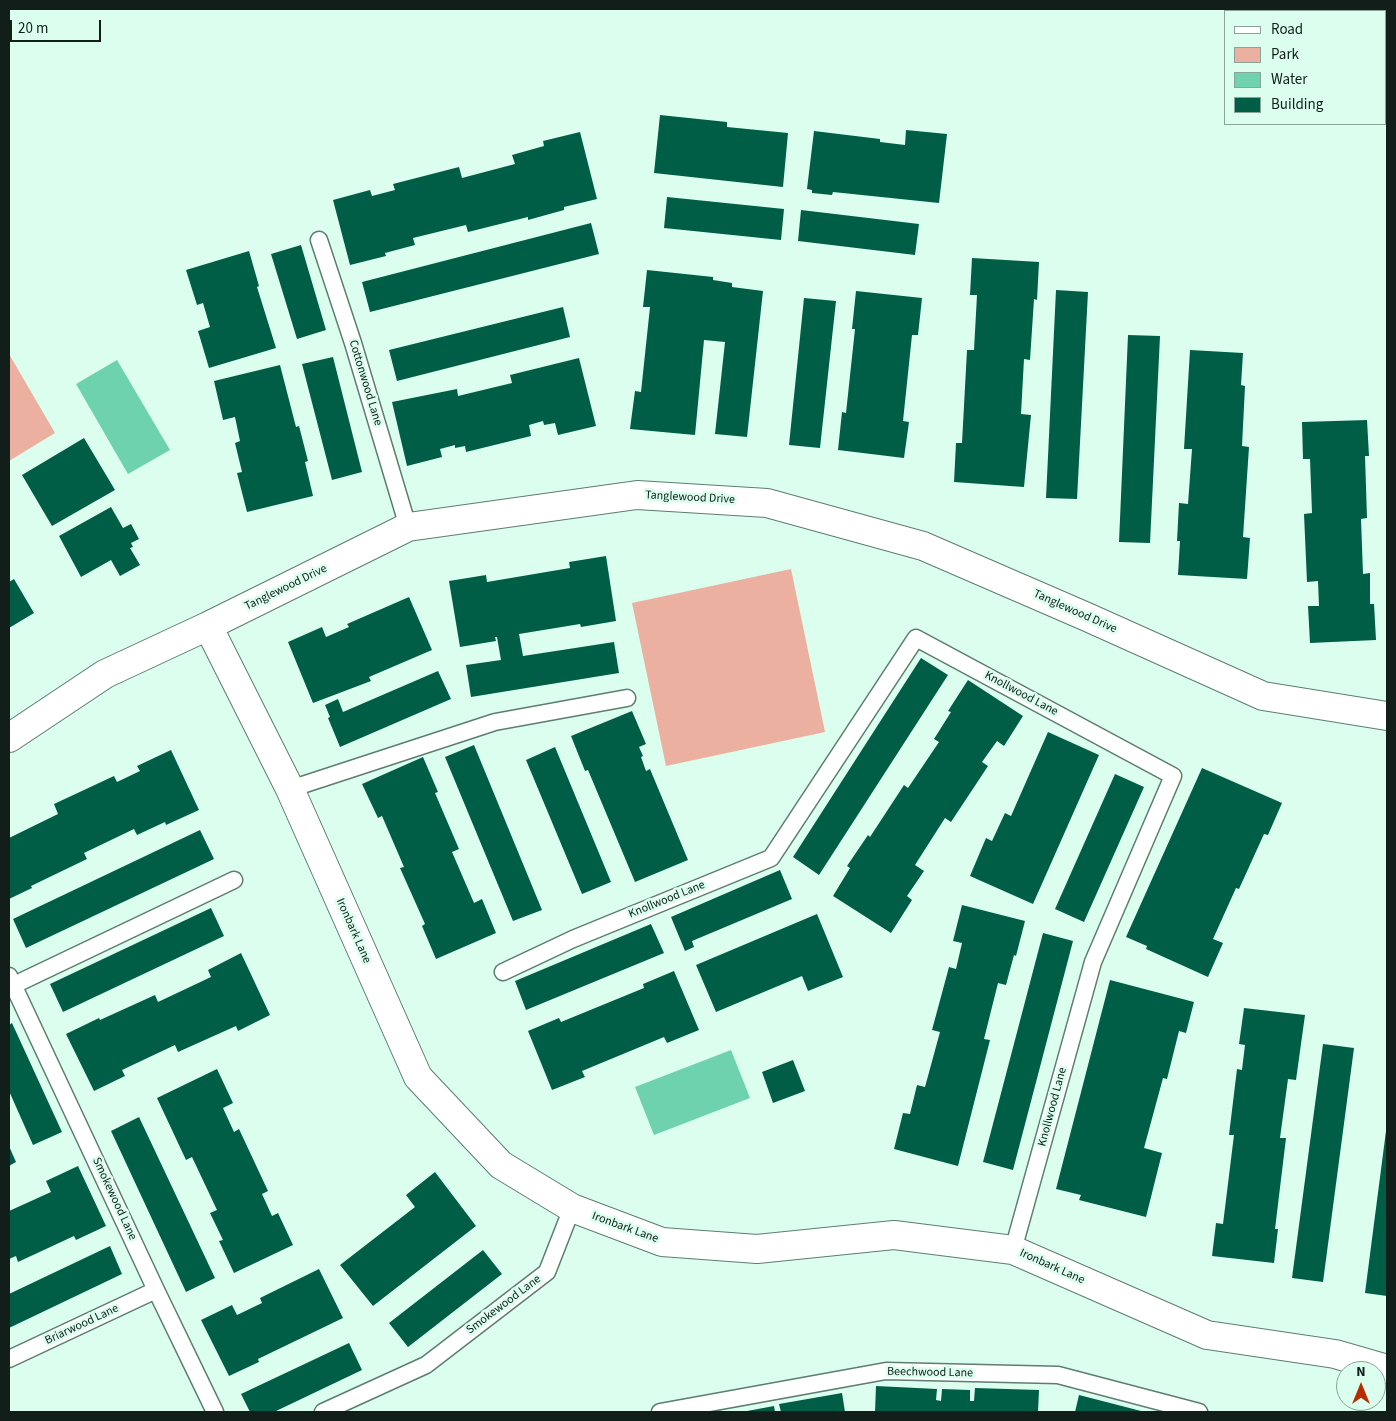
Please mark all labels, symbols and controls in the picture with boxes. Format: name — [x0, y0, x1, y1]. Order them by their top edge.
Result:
scale bar — [12, 10, 104, 42]
legend — [1224, 10, 1386, 125]
text: 20 m — [18, 18, 48, 39]
text: Road — [1271, 19, 1303, 40]
text: Park — [1271, 44, 1299, 65]
text: Water — [1271, 69, 1307, 90]
text: Building — [1271, 94, 1323, 115]
street label: Cottonwood Lane — [345, 338, 385, 428]
street label: Tanglewood Drive — [645, 488, 735, 508]
street label: Tanglewood Drive — [242, 562, 330, 614]
street label: Tanglewood Drive — [1031, 587, 1119, 637]
street label: Knollwood Lane — [982, 669, 1060, 719]
street label: Knollwood Lane — [627, 878, 707, 922]
street label: Ironbark Lane — [332, 896, 374, 966]
street label: Knollwood Lane — [1036, 1066, 1070, 1148]
street label: Smokewood Lane — [89, 1155, 139, 1243]
street label: Ironbark Lane — [590, 1209, 660, 1247]
street label: Ironbark Lane — [1017, 1246, 1087, 1288]
street label: Smokewood Lane — [464, 1272, 544, 1338]
street label: Briarwood Lane — [43, 1302, 121, 1348]
north arrow — [1336, 1361, 1386, 1411]
text: N — [1356, 1362, 1366, 1382]
street label: Beechwood Lane — [887, 1365, 973, 1381]

